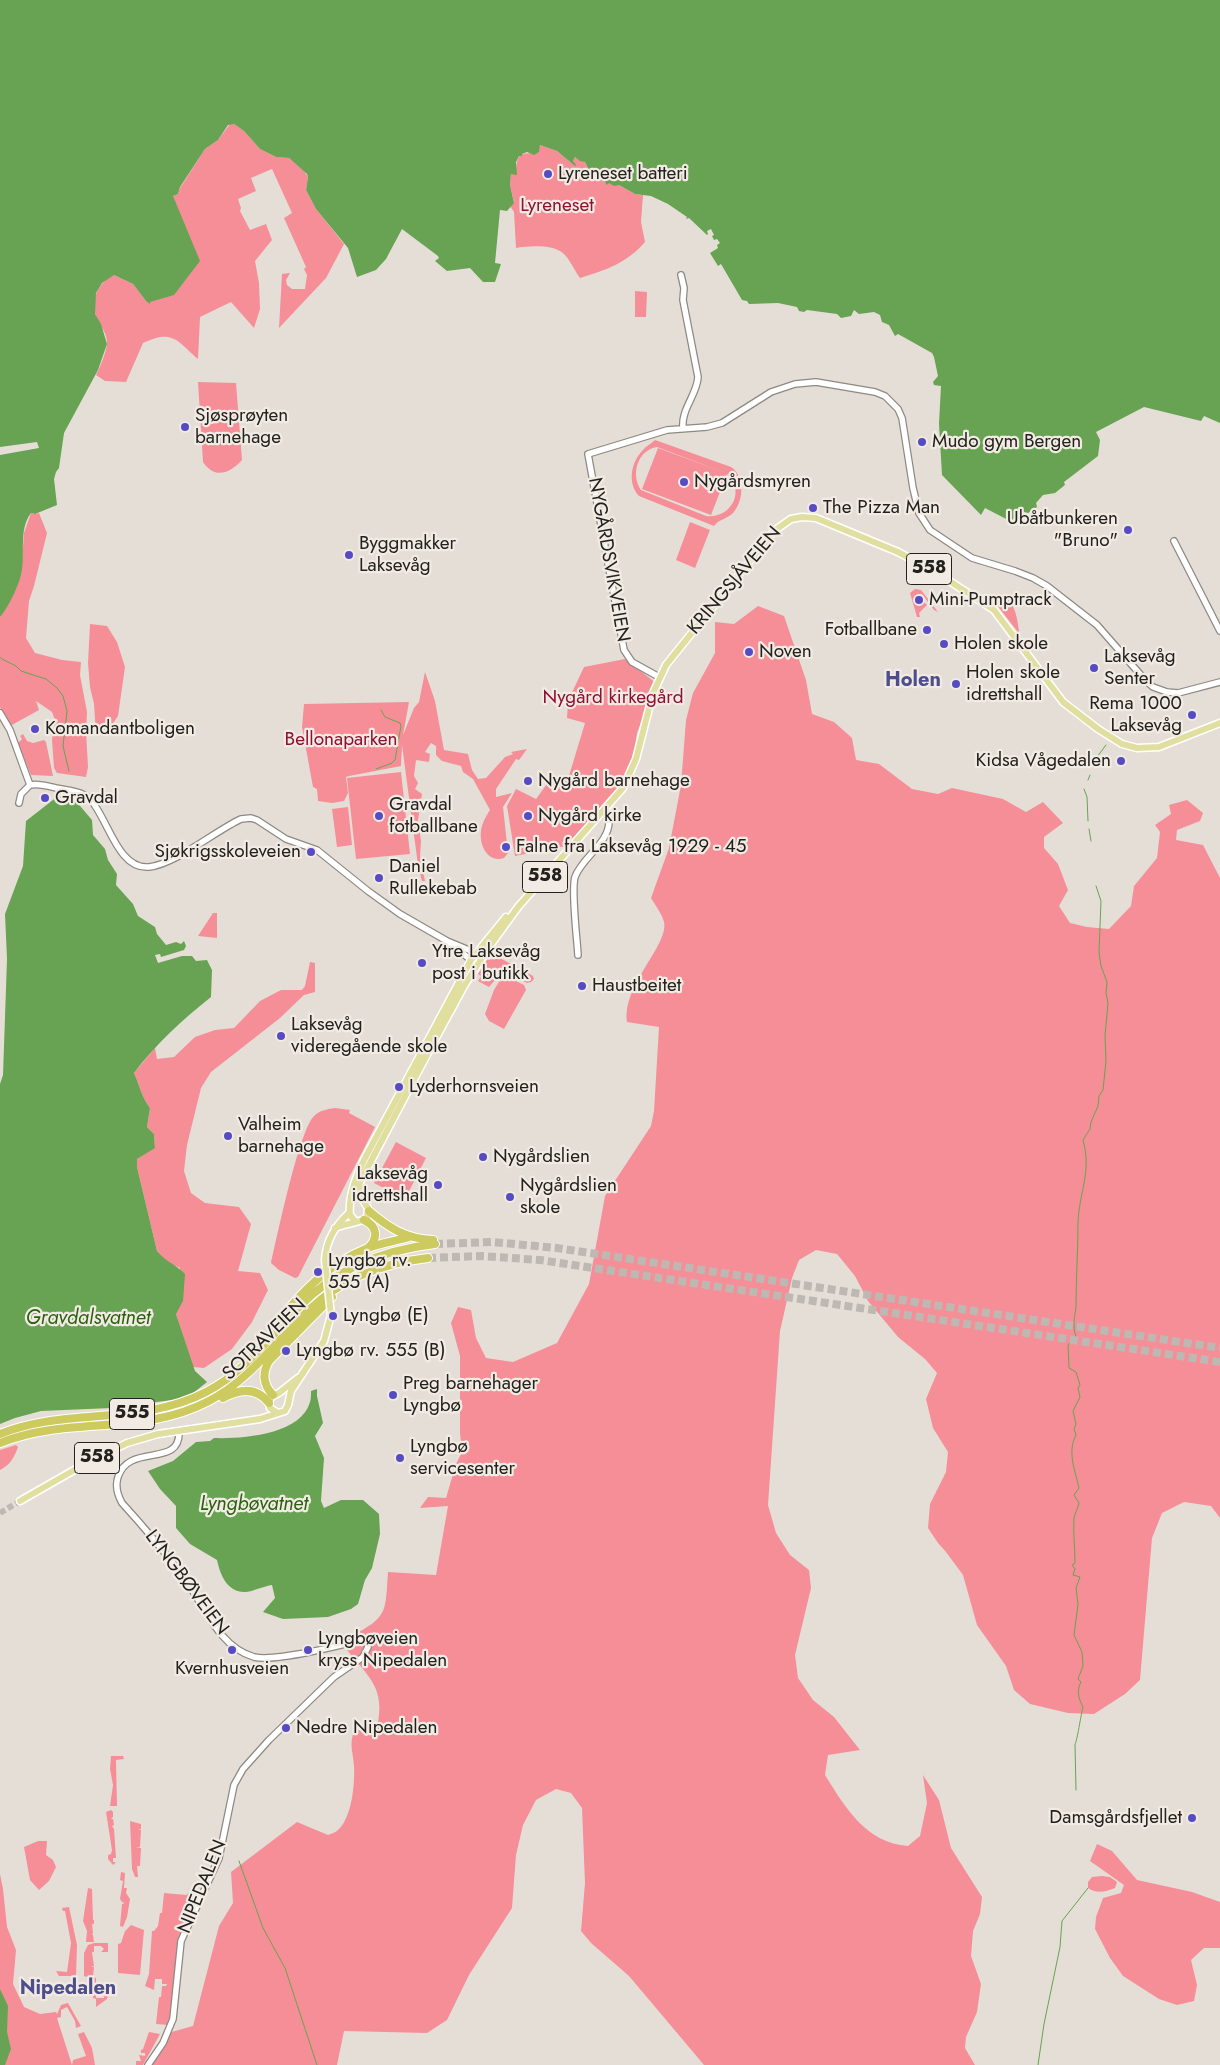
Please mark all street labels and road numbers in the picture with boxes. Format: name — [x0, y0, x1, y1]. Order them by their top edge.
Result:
street label: NYGÅRDSVIKVEIEN — [582, 476, 634, 644]
street label: KRINGSJÅVEIEN — [683, 522, 787, 640]
road number: 558 — [906, 554, 952, 584]
road number: 558 — [522, 862, 568, 892]
street label: SOTRAVEIEN — [218, 1294, 312, 1386]
road number: 555 — [110, 1398, 154, 1430]
road number: 558 — [74, 1442, 120, 1474]
street label: LYNGBØVEIEN — [139, 1526, 233, 1640]
street label: NIPEDALEN — [174, 1837, 232, 1937]

